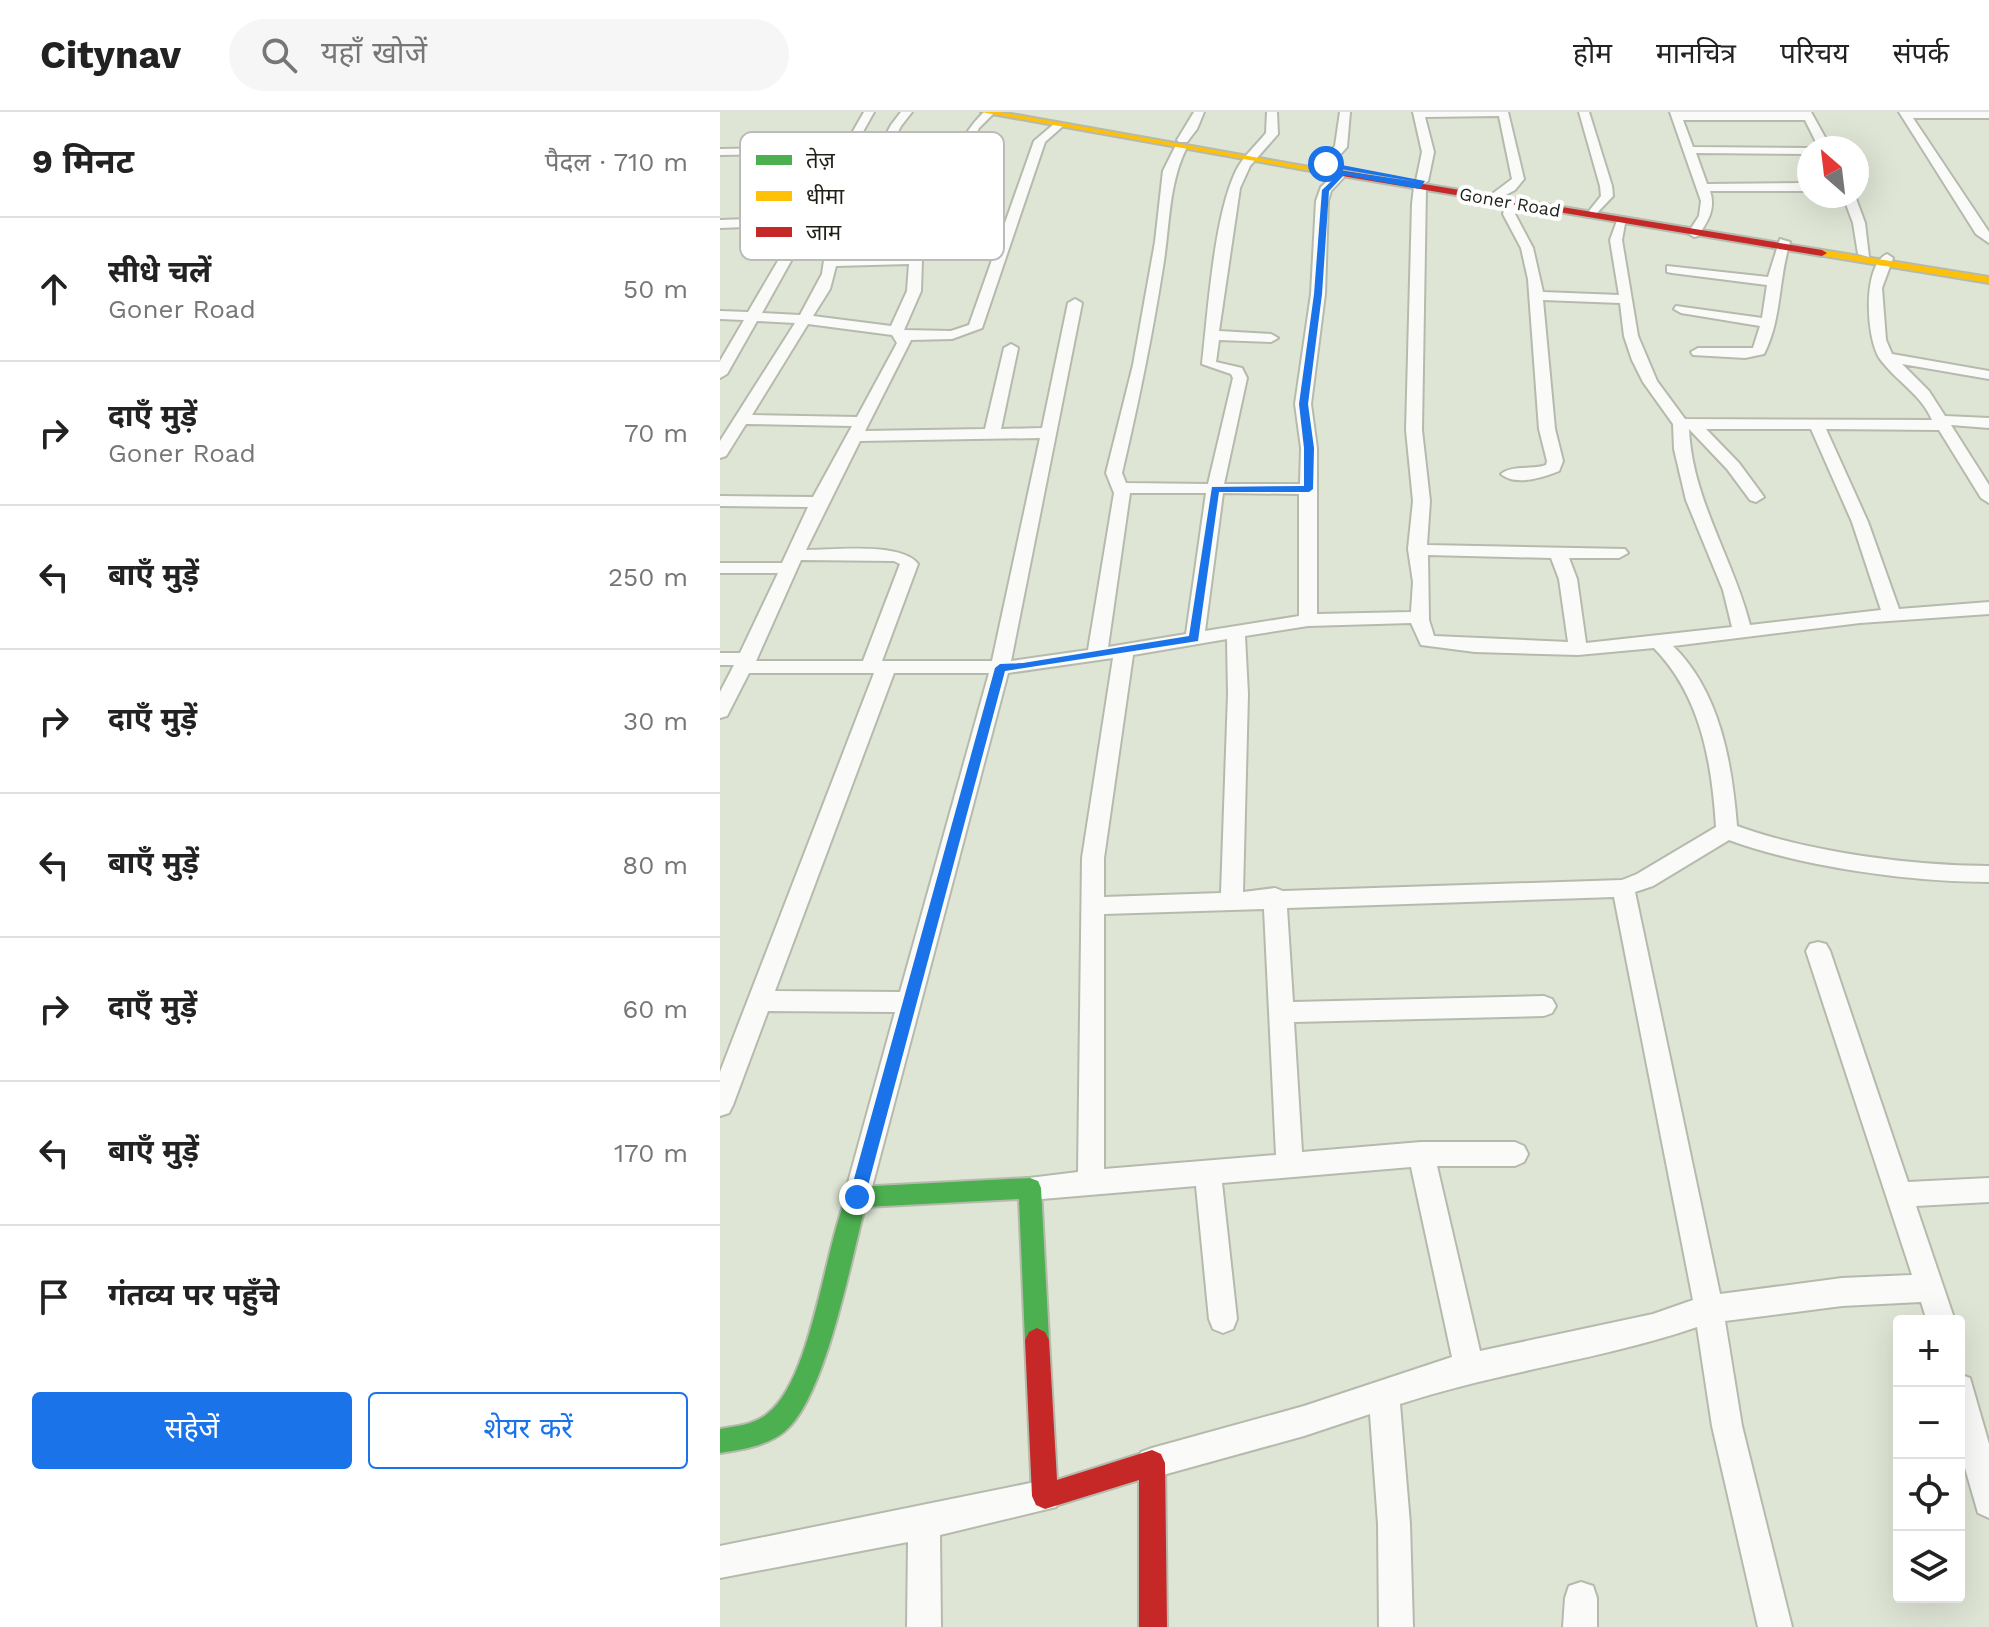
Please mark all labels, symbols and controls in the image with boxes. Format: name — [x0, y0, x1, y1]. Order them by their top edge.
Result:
search box — [229, 19, 789, 91]
text: Citynav — [40, 33, 181, 77]
icon: search — [257, 33, 301, 77]
text: यहाँ खोजें — [321, 35, 427, 70]
text: होम — [1573, 37, 1612, 70]
text: मानचित्र — [1656, 37, 1736, 70]
text: परिचय — [1780, 37, 1849, 70]
text: संपर्क — [1893, 37, 1949, 70]
legend — [740, 132, 1004, 260]
north arrow — [1797, 136, 1869, 208]
text: 9 मिनट — [32, 141, 134, 181]
route start — [1308, 146, 1344, 182]
text: पैदल · 710 m — [545, 147, 688, 177]
text: तेज़ — [806, 147, 836, 173]
street label: Goner Road — [1458, 183, 1562, 221]
text: धीमा — [806, 184, 844, 209]
text: जाम — [806, 220, 842, 245]
text: सीधे चलें — [108, 254, 211, 289]
icon: ahead — [32, 267, 76, 311]
text: 50 m — [623, 274, 688, 304]
text: Goner Road — [108, 294, 256, 324]
text: दाएँ मुड़ें — [108, 398, 197, 433]
icon: right — [32, 411, 76, 455]
text: 70 m — [624, 418, 688, 448]
text: Goner Road — [108, 438, 256, 468]
icon: left — [32, 555, 76, 599]
text: बाएँ मुड़ें — [108, 557, 199, 592]
text: 250 m — [608, 562, 688, 592]
icon: right — [32, 699, 76, 743]
text: दाएँ मुड़ें — [108, 701, 197, 736]
text: 30 m — [623, 706, 688, 736]
icon: left — [32, 843, 76, 887]
text: बाएँ मुड़ें — [108, 845, 199, 880]
text: 80 m — [622, 850, 688, 880]
icon: right — [32, 987, 76, 1031]
text: दाएँ मुड़ें — [108, 989, 197, 1024]
text: 60 m — [622, 994, 688, 1024]
icon: left — [32, 1131, 76, 1175]
text: बाएँ मुड़ें — [108, 1133, 199, 1168]
text: 170 m — [614, 1138, 688, 1168]
route end — [839, 1179, 875, 1215]
icon: arrive — [32, 1275, 76, 1319]
text: गंतव्य पर पहुँचे — [108, 1277, 279, 1312]
map controls — [1893, 1315, 1965, 1603]
button: + — [1893, 1315, 1965, 1387]
button: − — [1893, 1387, 1965, 1459]
button: सहेजें — [32, 1392, 352, 1469]
button: शेयर करें — [368, 1392, 688, 1469]
button: locate — [1893, 1459, 1965, 1531]
button: layers — [1893, 1531, 1965, 1603]

